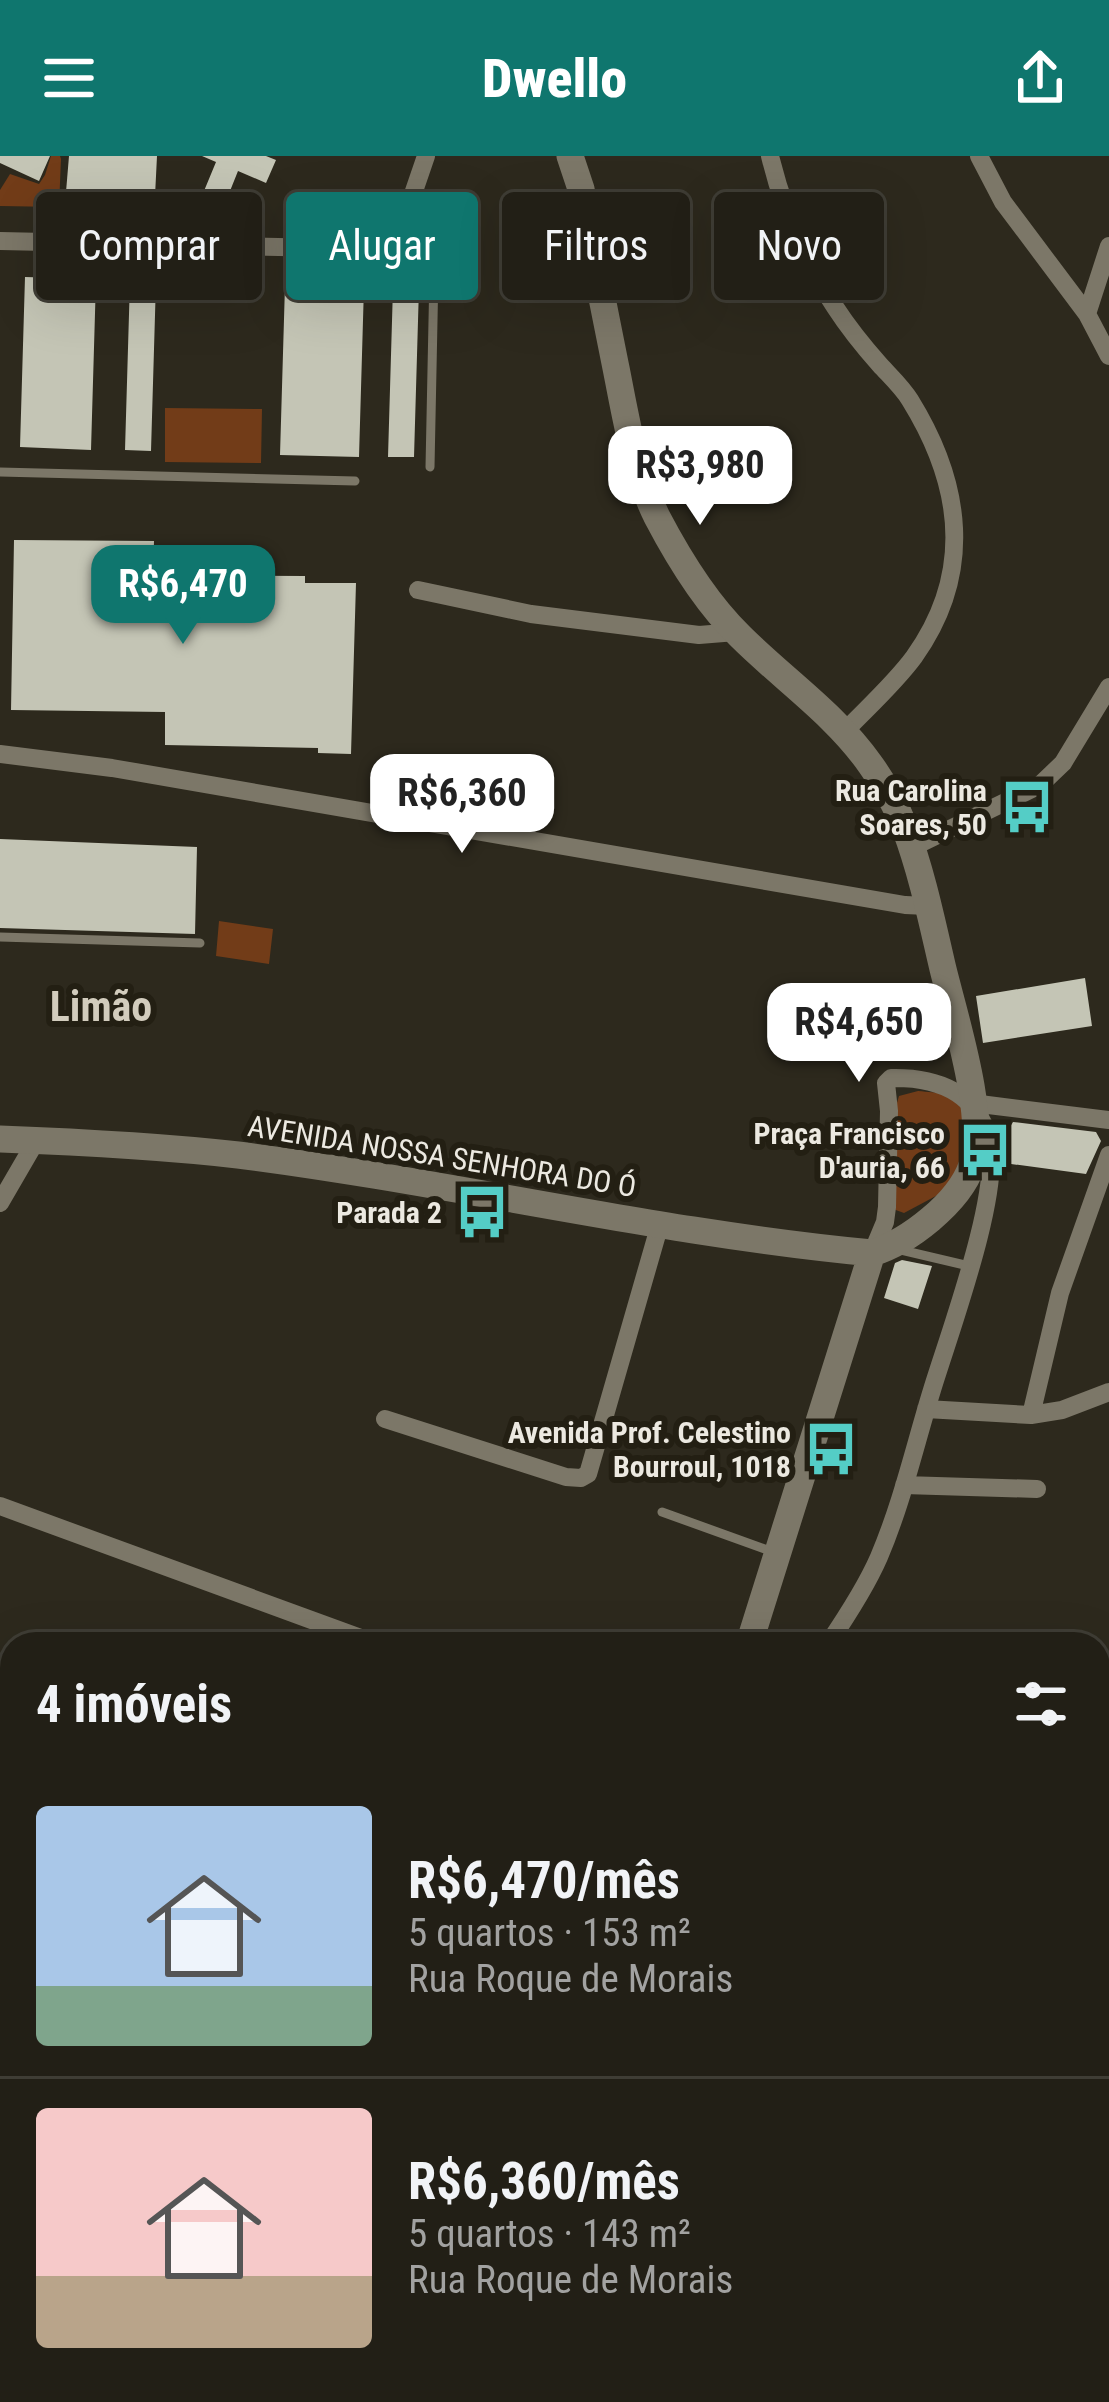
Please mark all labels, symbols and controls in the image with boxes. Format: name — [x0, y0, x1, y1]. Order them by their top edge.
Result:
icon: menu — [36, 45, 102, 111]
icon: share — [1007, 45, 1073, 111]
text: Dwello — [482, 47, 627, 110]
chip: Comprar — [36, 192, 262, 300]
chip: Alugar — [286, 192, 478, 300]
chip: Filtros — [502, 192, 690, 300]
chip: Novo — [714, 192, 884, 300]
pin: R$3,980 — [589, 426, 811, 528]
text: R$3,980 — [635, 442, 765, 488]
pin: R$6,470 — [72, 545, 294, 647]
text: R$6,470 — [118, 561, 248, 607]
pin: R$6,360 — [351, 754, 573, 856]
text: R$6,360 — [397, 770, 527, 816]
place label: Rua Carolina Soares, 50 — [835, 773, 987, 842]
bus stop icon: Rua Carolina Soares, 50 — [998, 778, 1056, 836]
district label: Limão — [50, 982, 152, 1031]
pin: R$4,650 — [748, 983, 970, 1085]
text: R$4,650 — [794, 999, 924, 1045]
street label: AVENIDA NOSSA SENHORA DO Ó — [245, 1108, 639, 1204]
place label: Praça Francisco D'auria, 66 — [753, 1116, 945, 1185]
bus stop icon: Praça Francisco D'auria, 66 — [956, 1121, 1014, 1179]
bus stop icon: Parada 2 — [453, 1183, 511, 1241]
place label: Parada 2 — [336, 1195, 442, 1230]
place label: Avenida Prof. Celestino Bourroul, 1018 — [508, 1415, 791, 1484]
bus stop icon: Avenida Prof. Celestino Bourroul, 1018 — [802, 1420, 860, 1478]
icon: filters — [1008, 1671, 1074, 1737]
text: 4 imóveis — [36, 1675, 232, 1734]
text: R$6,470/mês — [408, 1851, 680, 1910]
icon: home — [132, 1854, 276, 1998]
text: 5 quartos · 153 m² — [408, 1910, 691, 1956]
text: Rua Roque de Morais — [408, 1956, 733, 2002]
text: R$6,360/mês — [408, 2152, 680, 2211]
icon: home — [132, 2156, 276, 2300]
text: 5 quartos · 143 m² — [408, 2211, 691, 2257]
text: Rua Roque de Morais — [408, 2257, 733, 2303]

